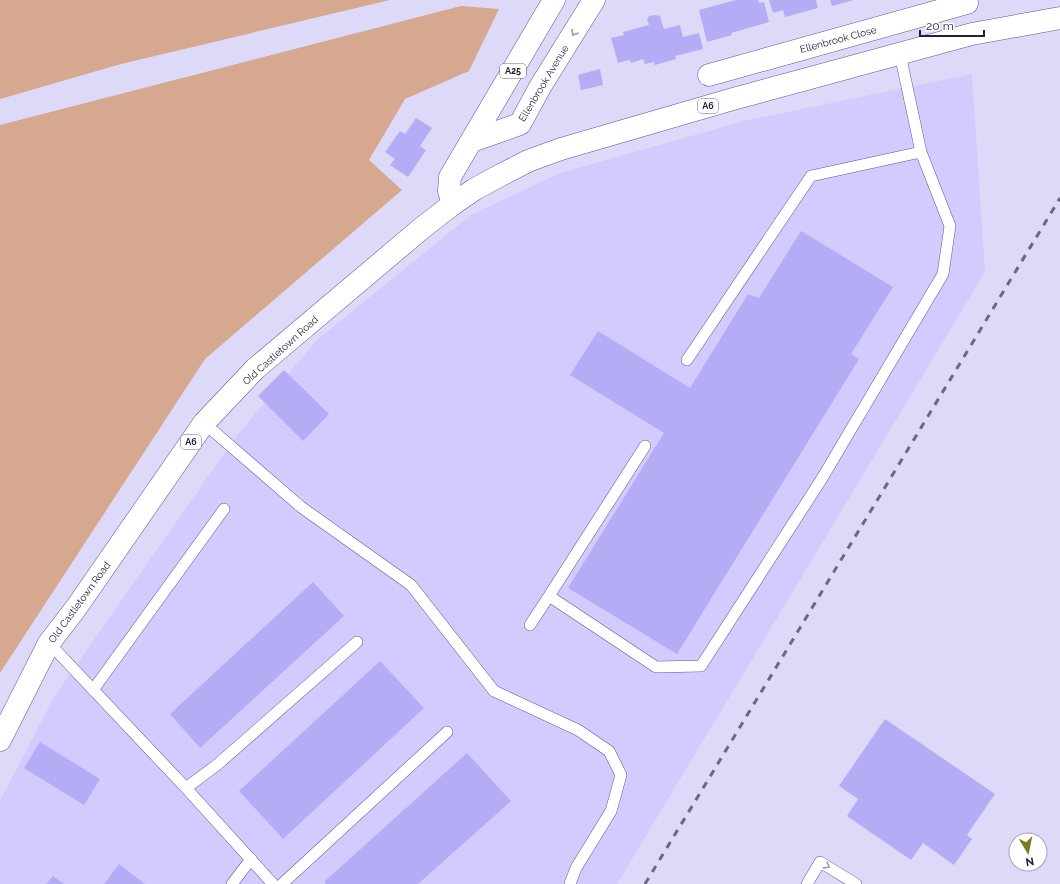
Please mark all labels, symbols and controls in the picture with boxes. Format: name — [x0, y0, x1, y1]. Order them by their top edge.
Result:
scale bar — [920, 12, 984, 38]
text: 20 m — [926, 19, 954, 33]
street label: Ellenbrook Close — [799, 24, 878, 55]
one-way arrow — [571, 29, 578, 36]
street label: Ellenbrook Avenue — [516, 43, 571, 123]
road number: A25 — [500, 64, 526, 78]
road number: A6 — [698, 99, 718, 113]
street label: Old Castletown Road — [240, 314, 320, 387]
road number: A6 — [181, 435, 201, 449]
street label: Old Castletown Road — [46, 560, 113, 645]
north arrow — [1008, 832, 1048, 872]
text: N — [1024, 854, 1035, 868]
one-way arrow — [823, 861, 830, 869]

